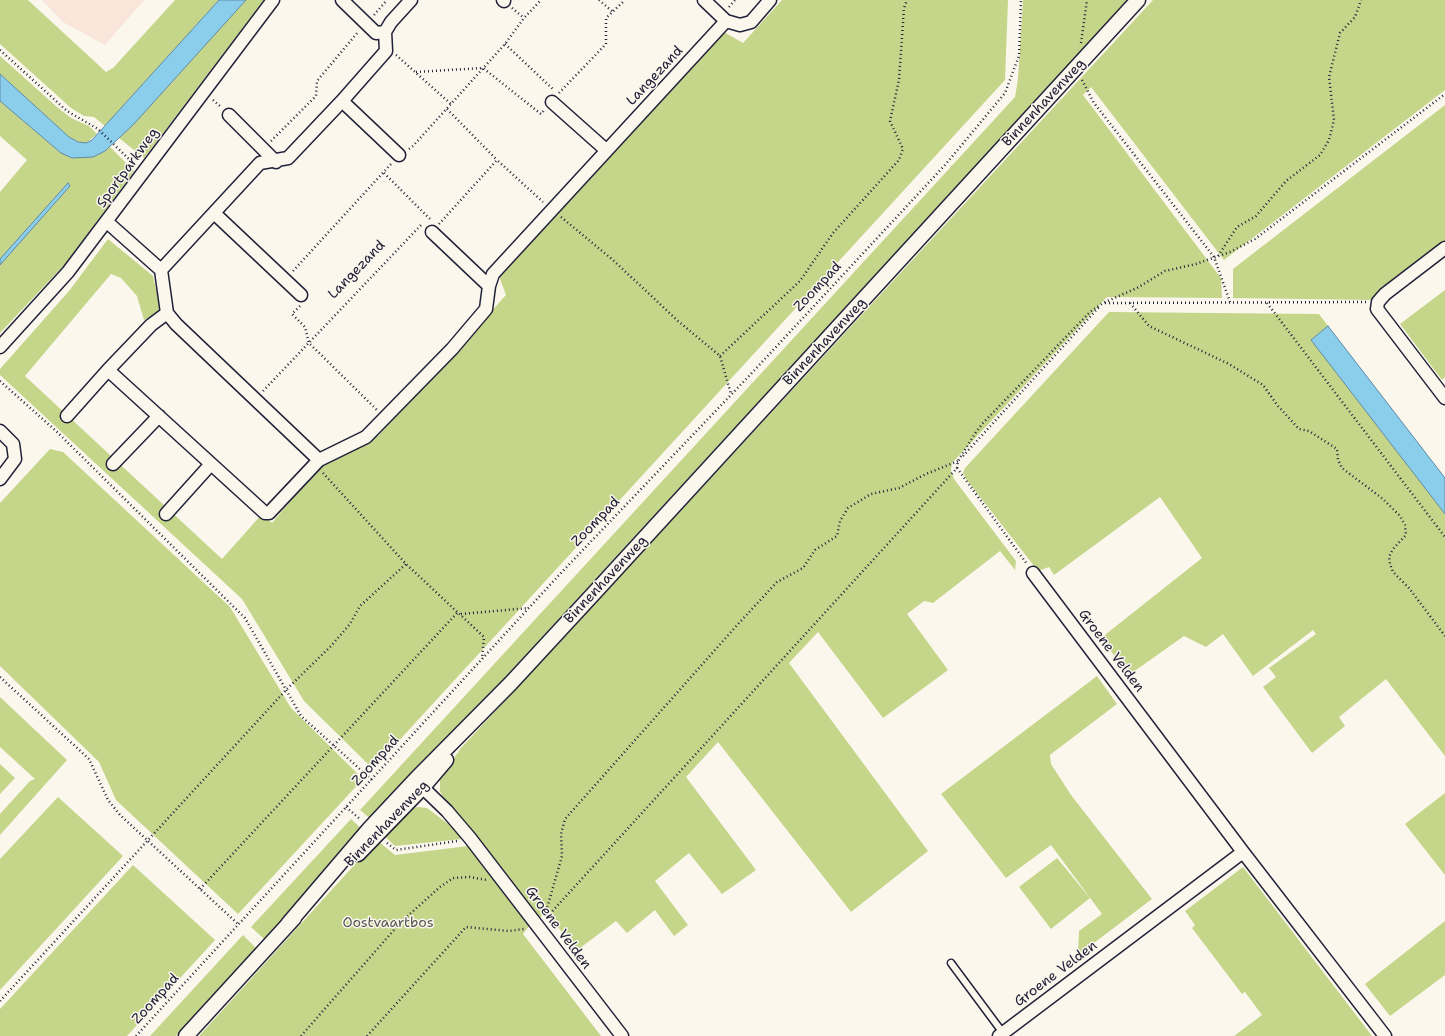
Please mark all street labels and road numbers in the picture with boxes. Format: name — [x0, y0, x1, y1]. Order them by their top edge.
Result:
street label: Langezand — [623, 43, 687, 109]
street label: Binnenhavenweg — [999, 56, 1089, 150]
street label: Sportparkweg — [93, 125, 163, 211]
street label: Langezand — [325, 237, 389, 303]
street label: Zoompad — [791, 258, 845, 316]
street label: Binnenhavenweg — [780, 295, 870, 389]
street label: Zoompad — [568, 494, 624, 550]
street label: Binnenhavenweg — [561, 533, 651, 627]
street label: Groene Velden — [1074, 606, 1148, 696]
street label: Zoompad — [349, 732, 403, 790]
street label: Binnenhavenweg — [341, 777, 433, 871]
street label: Groene Velden — [521, 883, 595, 973]
street label: Groene Velden — [1011, 937, 1101, 1011]
street label: Zoompad — [129, 970, 183, 1028]

